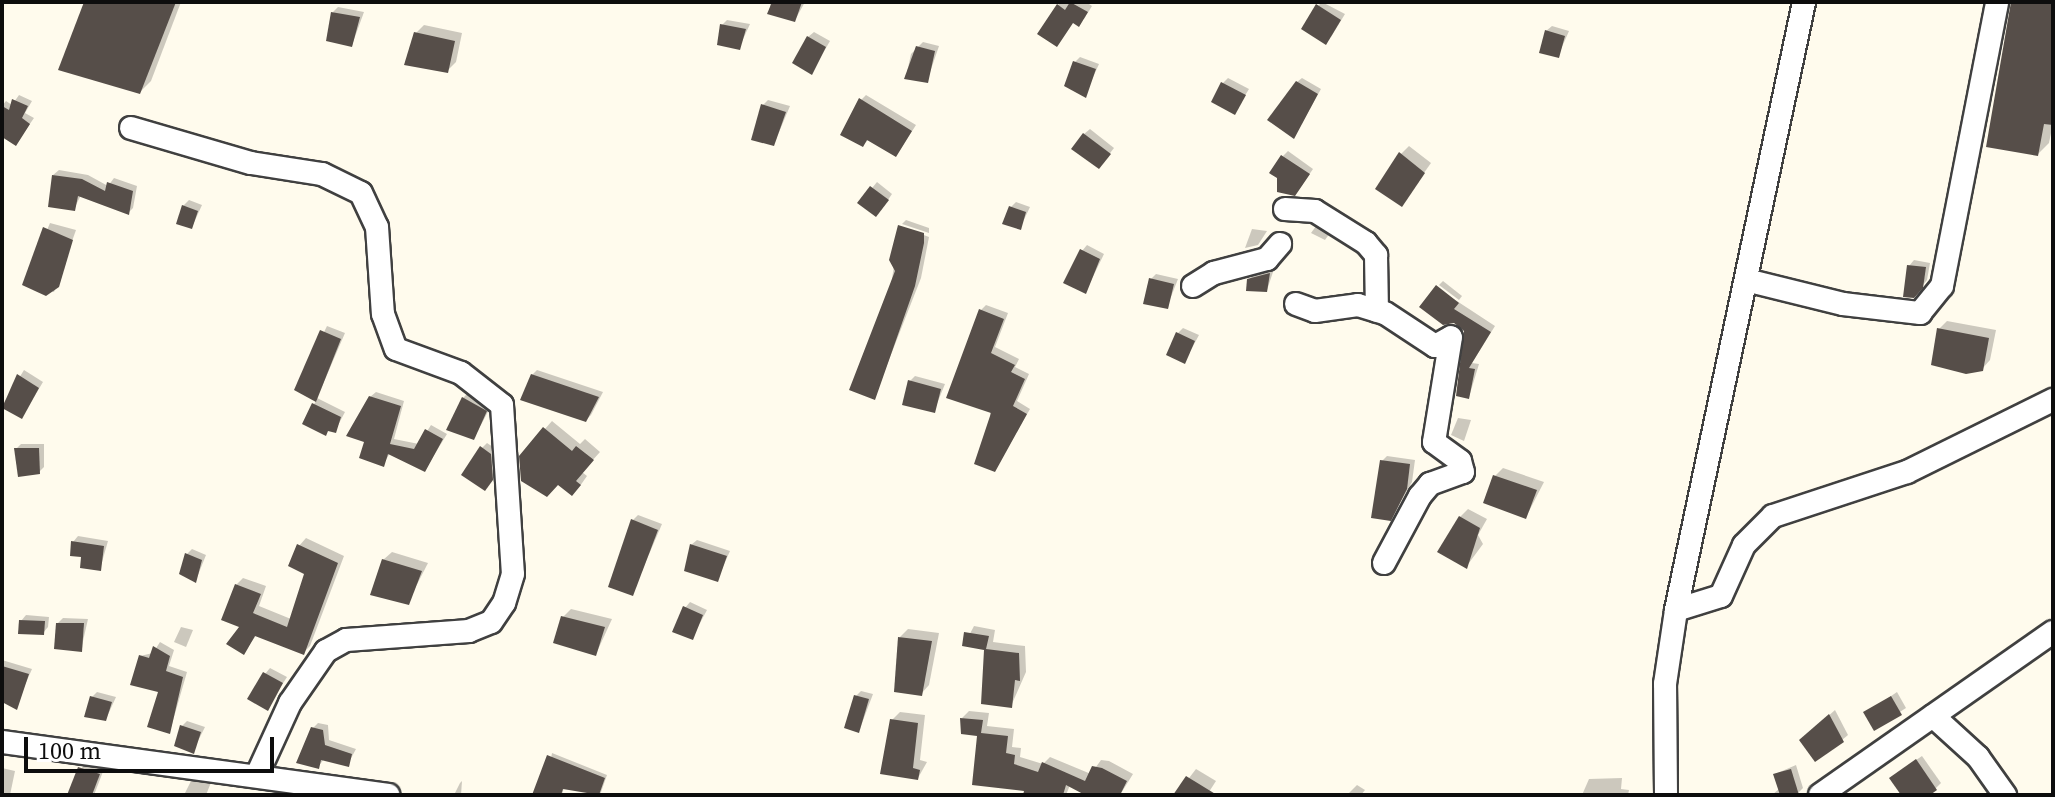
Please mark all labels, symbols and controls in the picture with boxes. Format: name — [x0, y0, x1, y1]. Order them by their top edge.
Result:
scale bar — [28, 721, 278, 771]
text: 100 m — [38, 734, 101, 767]

